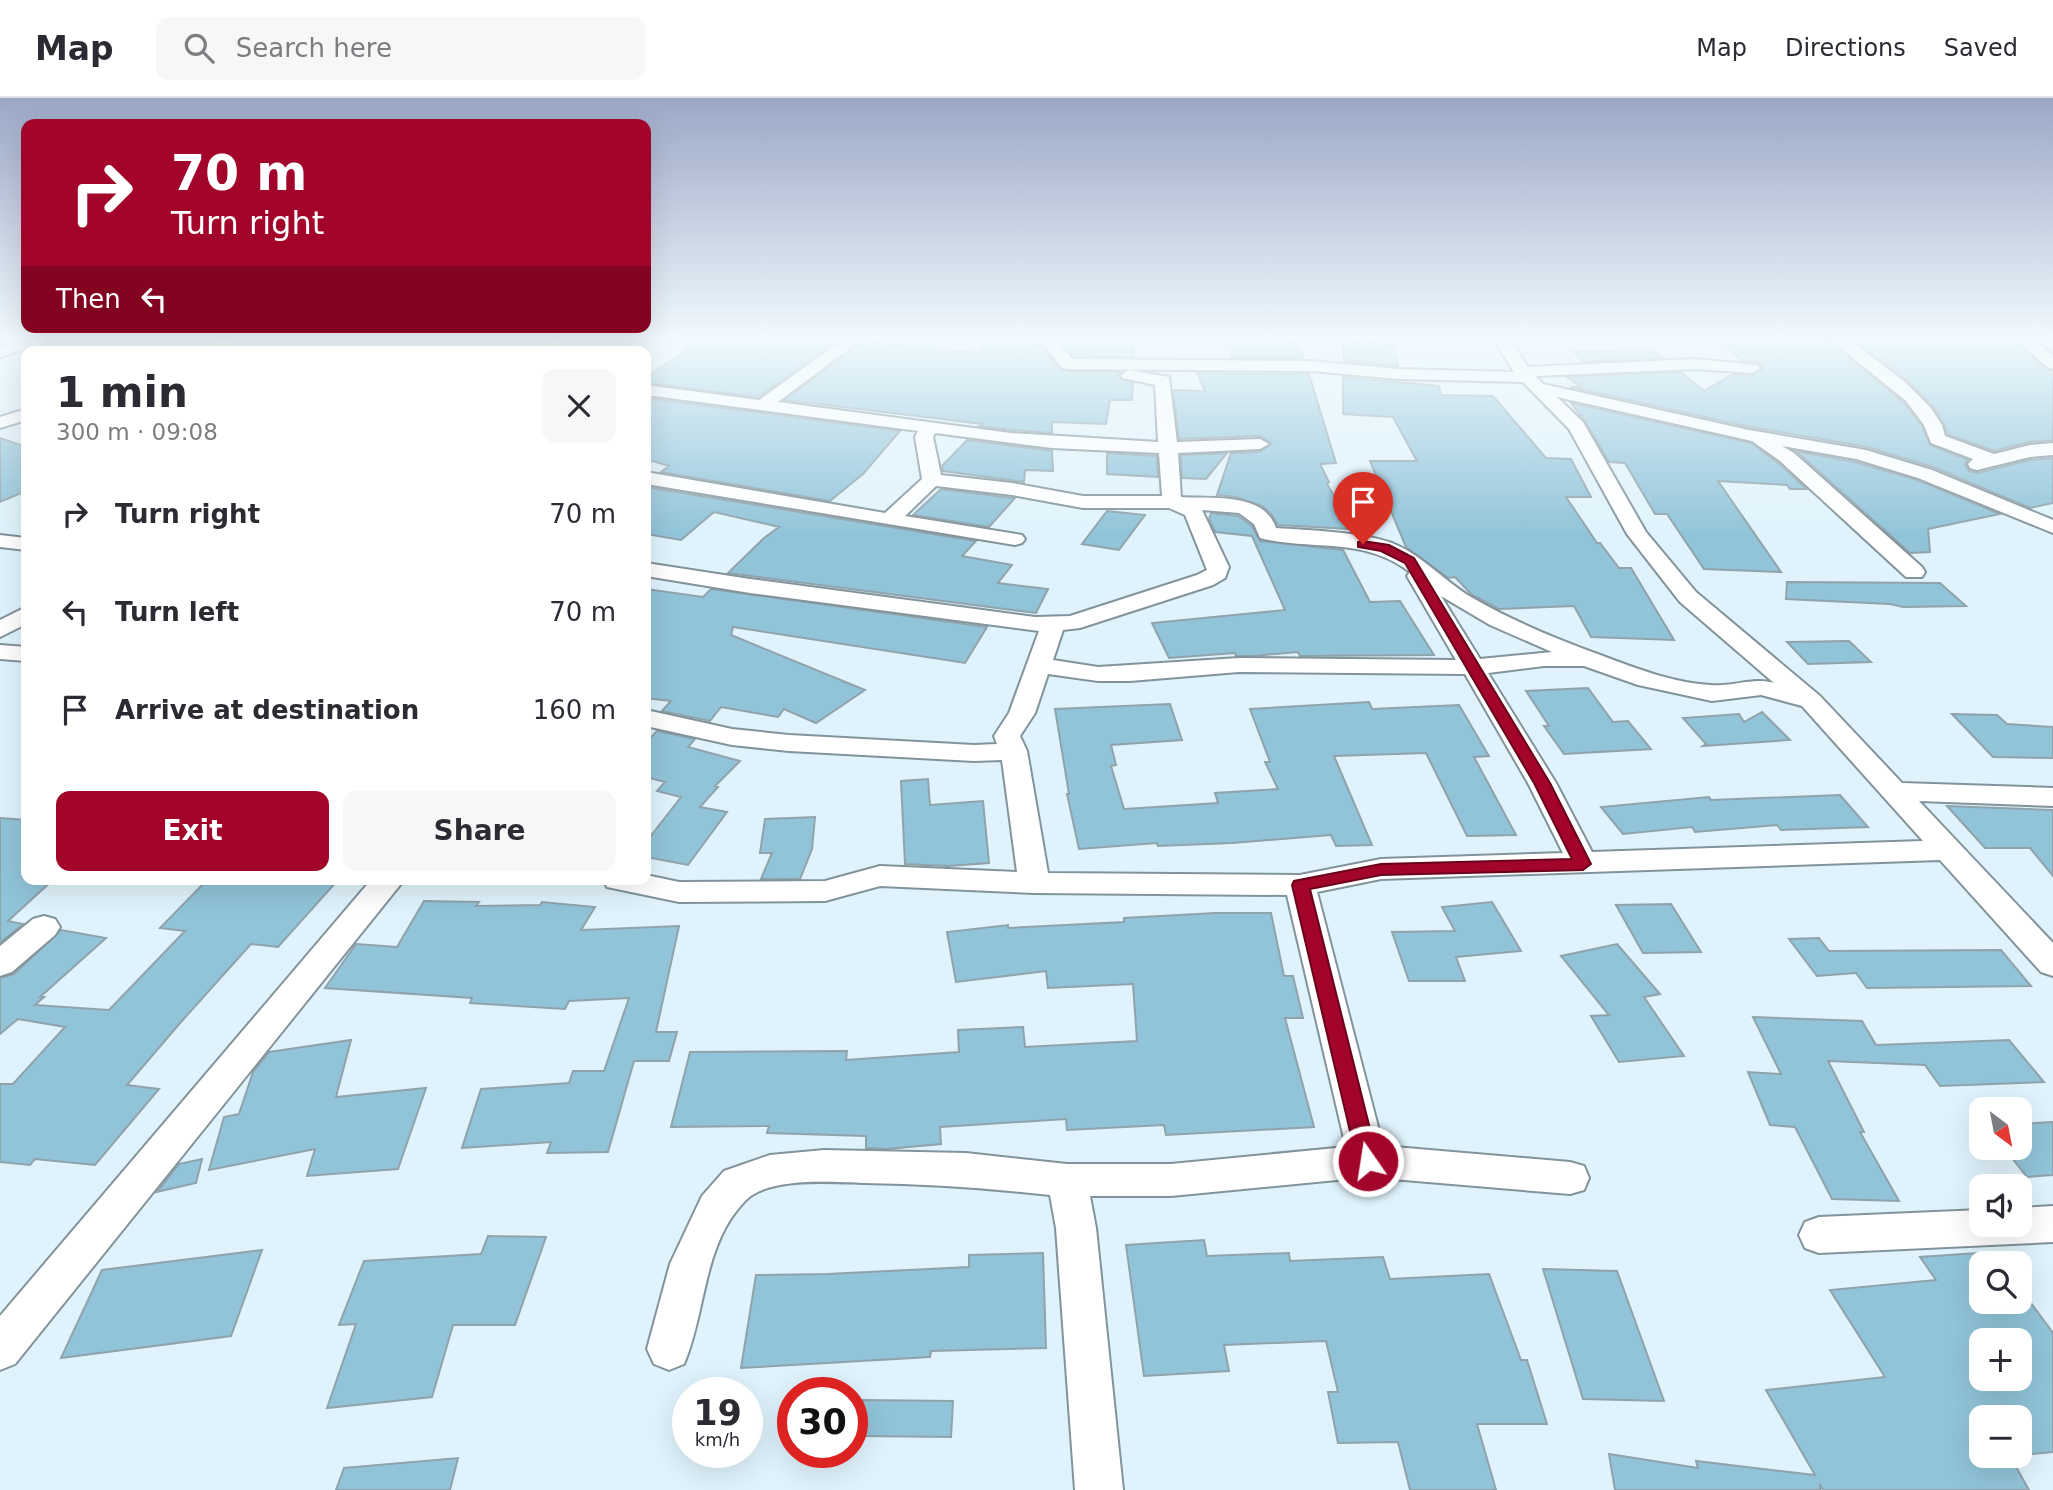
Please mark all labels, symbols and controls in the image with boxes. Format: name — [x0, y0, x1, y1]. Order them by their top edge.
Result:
search box — [156, 17, 646, 80]
text: Map — [35, 29, 114, 68]
icon: search — [180, 29, 218, 67]
text: Search here — [236, 33, 392, 63]
text: Map — [1696, 34, 1747, 62]
text: Directions — [1785, 34, 1906, 62]
text: Saved — [1944, 34, 2018, 62]
text: 70 m — [171, 145, 307, 202]
icon: right — [56, 147, 147, 238]
text: Turn right — [171, 204, 324, 242]
icon: left — [135, 280, 173, 318]
text: Then — [56, 284, 121, 314]
text: 1 min — [56, 368, 188, 417]
button: close — [542, 369, 616, 443]
text: 300 m · 09:08 — [56, 419, 218, 445]
pin — [1333, 472, 1393, 544]
icon: arrive — [1344, 483, 1382, 521]
icon: right — [56, 495, 94, 533]
text: Turn right — [115, 499, 260, 529]
text: 70 m — [549, 499, 616, 529]
icon: left — [56, 593, 94, 631]
text: Turn left — [115, 597, 239, 627]
text: 70 m — [549, 597, 616, 627]
icon: arrive — [56, 691, 94, 729]
text: Arrive at destination — [115, 695, 419, 725]
text: 160 m — [533, 695, 616, 725]
button: Exit — [56, 791, 329, 871]
button: Share — [343, 791, 616, 871]
north arrow — [1969, 1097, 2032, 1160]
map controls — [1969, 1097, 2032, 1468]
position arrow — [1331, 1124, 1405, 1198]
button: sound — [1969, 1174, 2032, 1237]
button: search — [1969, 1251, 2032, 1314]
button: + — [1969, 1328, 2032, 1391]
speed limit sign: 30 — [777, 1377, 868, 1468]
text: 19 — [693, 1393, 742, 1433]
button: − — [1969, 1405, 2032, 1468]
text: km/h — [695, 1429, 740, 1450]

